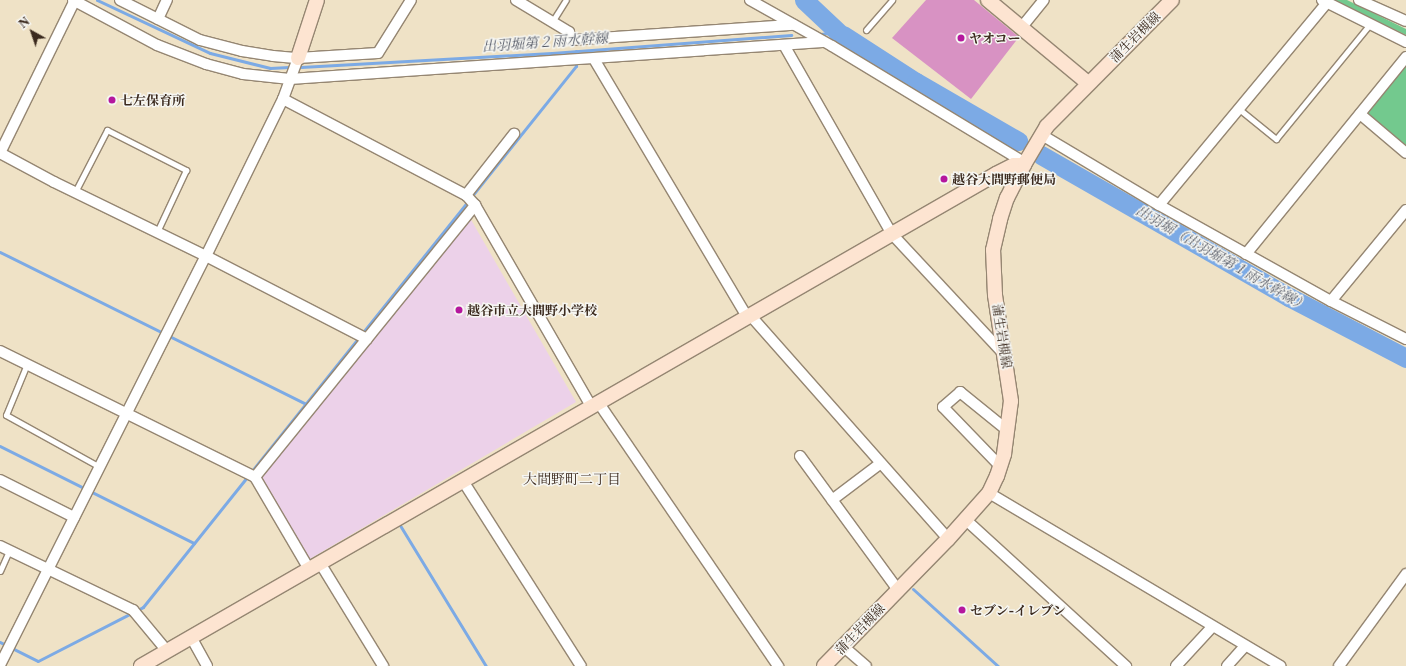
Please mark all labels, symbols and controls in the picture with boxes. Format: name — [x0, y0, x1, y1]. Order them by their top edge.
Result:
street label: 蒲生岩槻線 — [1107, 9, 1163, 65]
north arrow — [12, 12, 52, 52]
text: N — [16, 14, 32, 31]
water label: 出羽堀第２雨水幹線 — [482, 29, 608, 55]
place label: ヤオコー — [969, 30, 1021, 46]
marker: ヤオコー — [956, 33, 966, 43]
place label: 七左保育所 — [120, 92, 185, 108]
marker: 七左保育所 — [107, 95, 117, 105]
place label: 越谷大間野郵便局 — [952, 171, 1056, 187]
marker: 越谷大間野郵便局 — [939, 174, 949, 184]
water label: 出羽堀（出羽堀第１雨水幹線） — [1133, 202, 1311, 314]
place label: 越谷市立大間野小学校 — [467, 302, 597, 318]
street label: 蒲生岩槻線 — [989, 303, 1015, 369]
marker: 越谷市立大間野小学校 — [454, 305, 464, 315]
district label: 大間野町二丁目 — [523, 471, 621, 487]
street label: 蒲生岩槻線 — [832, 600, 888, 658]
place label: セブン-イレブン — [970, 602, 1067, 618]
marker: セブン-イレブン — [957, 605, 967, 615]

